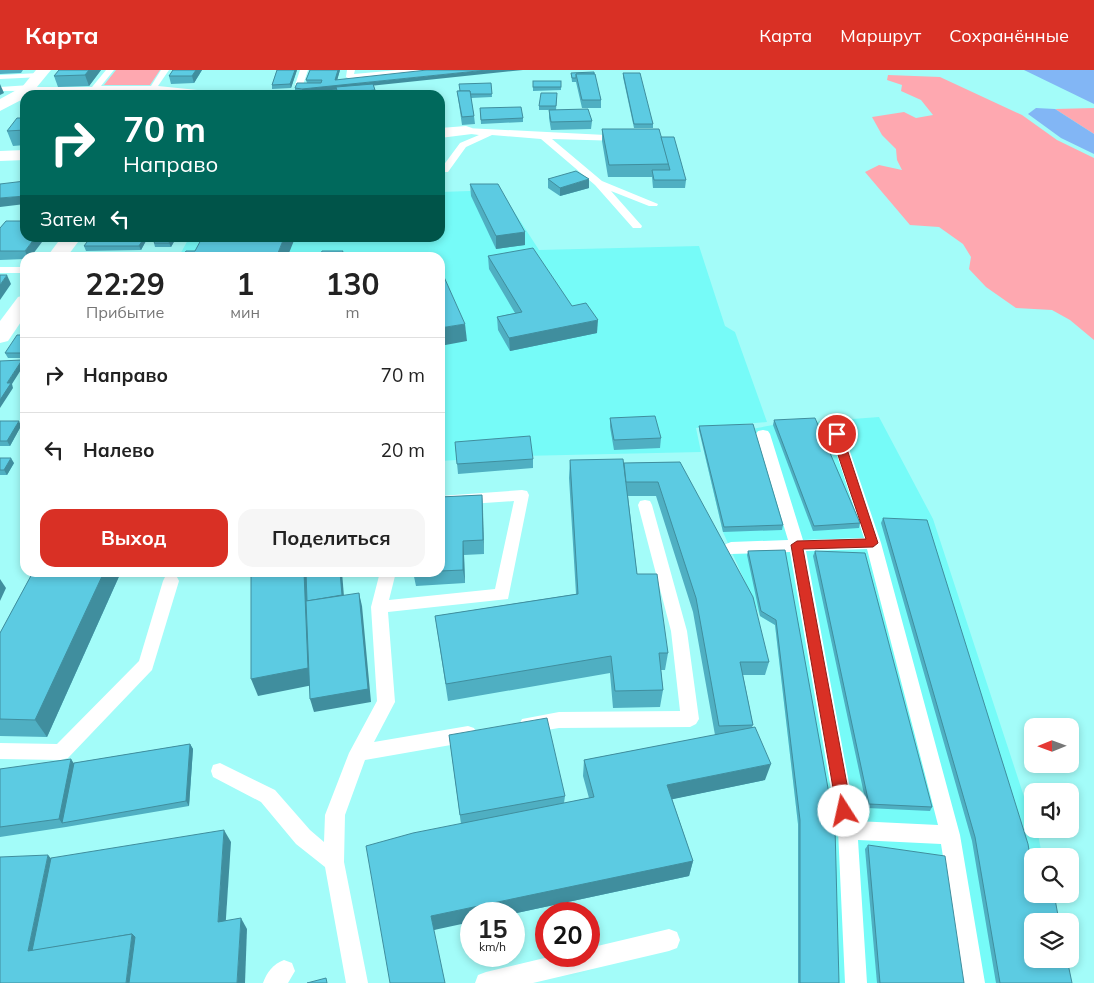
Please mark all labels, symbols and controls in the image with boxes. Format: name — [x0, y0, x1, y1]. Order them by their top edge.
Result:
text: Карта — [25, 20, 99, 50]
text: Карта — [759, 24, 812, 47]
text: Маршрут — [840, 24, 921, 47]
text: Сохранённые — [949, 24, 1069, 47]
text: 70 m — [123, 107, 206, 151]
icon: right — [40, 110, 105, 175]
text: Направо — [123, 150, 218, 178]
icon: left — [106, 205, 134, 233]
text: Затем — [40, 207, 96, 231]
text: 22:29 — [85, 265, 165, 303]
text: 1 — [236, 265, 254, 303]
text: 130 — [326, 265, 380, 303]
text: Прибытие — [86, 302, 164, 322]
text: мин — [230, 302, 260, 322]
text: m — [346, 302, 360, 322]
icon: right — [40, 361, 68, 389]
text: Направо — [83, 363, 168, 387]
text: 70 m — [381, 363, 425, 387]
pin — [816, 413, 858, 455]
icon: arrive — [823, 420, 851, 448]
icon: left — [40, 436, 68, 464]
text: Налево — [83, 438, 155, 462]
text: 20 m — [381, 438, 425, 462]
button: Выход — [40, 509, 228, 567]
button: Поделиться — [238, 509, 425, 567]
north arrow — [1024, 718, 1079, 772]
map controls — [1024, 718, 1079, 968]
button: sound — [1024, 783, 1079, 838]
position arrow — [817, 784, 869, 836]
button: search — [1024, 848, 1079, 903]
speed limit sign: 20 — [535, 902, 600, 967]
text: 15 — [477, 913, 508, 944]
button: layers — [1024, 913, 1079, 968]
text: km/h — [479, 939, 506, 954]

